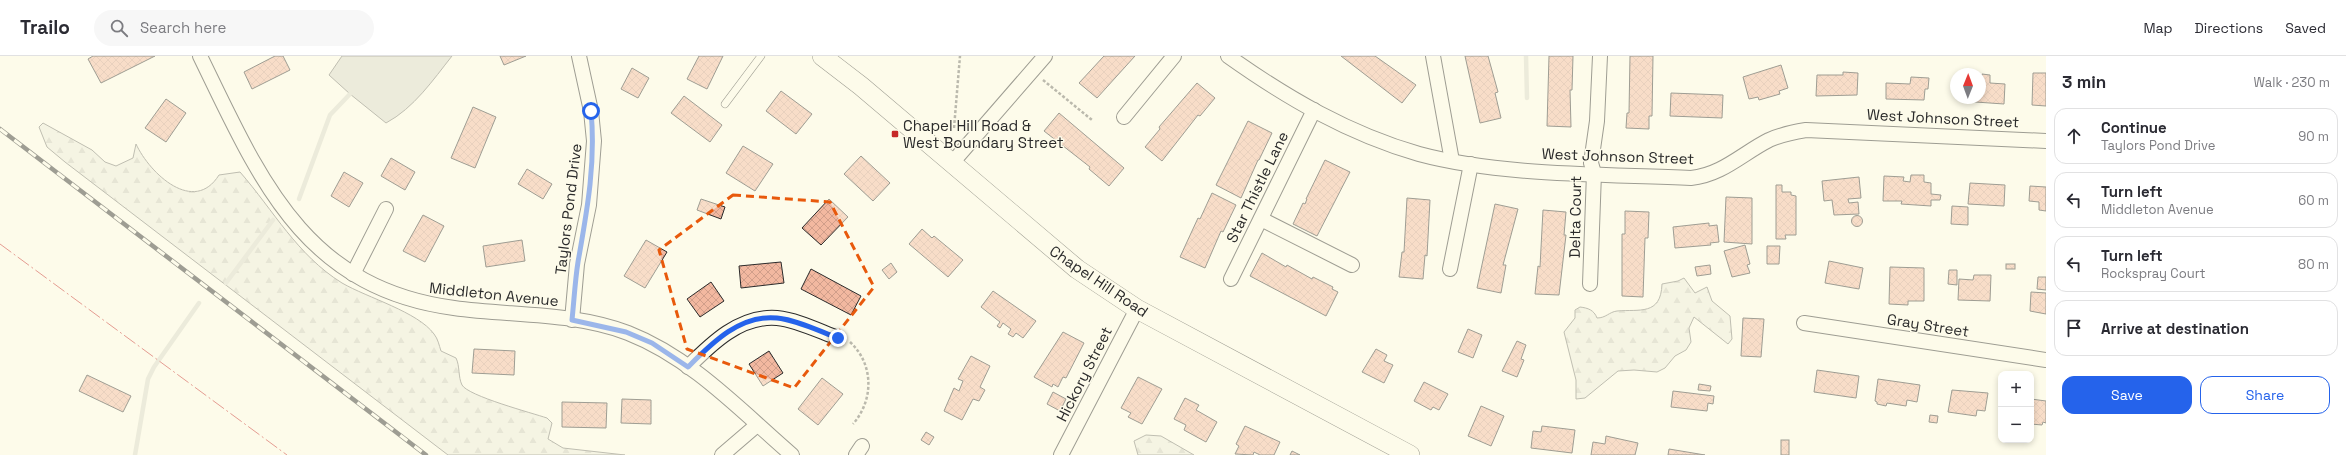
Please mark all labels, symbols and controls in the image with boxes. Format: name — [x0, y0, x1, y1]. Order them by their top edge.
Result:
search box — [94, 10, 374, 46]
text: Trailo — [20, 15, 70, 40]
icon: search — [108, 17, 130, 39]
text: Search here — [140, 18, 226, 37]
text: Map — [2143, 19, 2173, 37]
text: Directions — [2195, 19, 2263, 37]
text: Saved — [2285, 19, 2326, 37]
north arrow — [1950, 68, 1986, 104]
text: 3 min — [2062, 71, 2106, 93]
text: Walk · 230 m — [2253, 74, 2330, 91]
route start — [582, 102, 600, 120]
street label: West Johnson Street — [1866, 105, 2020, 131]
place label: Chapel Hill Road & West Boundary Street — [903, 116, 1064, 152]
text: Continue — [2101, 118, 2167, 137]
icon: ahead — [2063, 125, 2085, 147]
street label: Star Thistle Lane — [1222, 128, 1292, 246]
text: 90 m — [2298, 128, 2329, 145]
marker: Chapel Hill Road & West Boundary Street — [890, 129, 900, 139]
text: Taylors Pond Drive — [2101, 137, 2215, 154]
street label: Taylors Pond Drive — [551, 142, 585, 276]
street label: West Johnson Street — [1541, 144, 1695, 168]
street label: Delta Court — [1565, 176, 1585, 258]
text: Turn left — [2101, 182, 2163, 201]
icon: left — [2063, 189, 2085, 211]
text: 60 m — [2298, 192, 2329, 209]
text: Middleton Avenue — [2101, 201, 2214, 218]
street label: Chapel Hill Road — [1046, 241, 1152, 321]
text: Turn left — [2101, 246, 2163, 265]
icon: left — [2063, 253, 2085, 275]
text: 80 m — [2298, 256, 2329, 273]
text: Rockspray Court — [2101, 265, 2206, 282]
street label: Middleton Avenue — [428, 278, 560, 310]
street label: Gray Street — [1886, 309, 1970, 341]
icon: arrive — [2063, 317, 2085, 339]
text: Arrive at destination — [2101, 319, 2249, 338]
street label: Hickory Street — [1052, 323, 1116, 425]
route end — [829, 329, 847, 347]
map controls — [1998, 371, 2034, 443]
button: + — [1998, 371, 2034, 407]
button: Save — [2062, 376, 2192, 414]
button: Share — [2200, 376, 2330, 414]
button: − — [1998, 407, 2034, 443]

